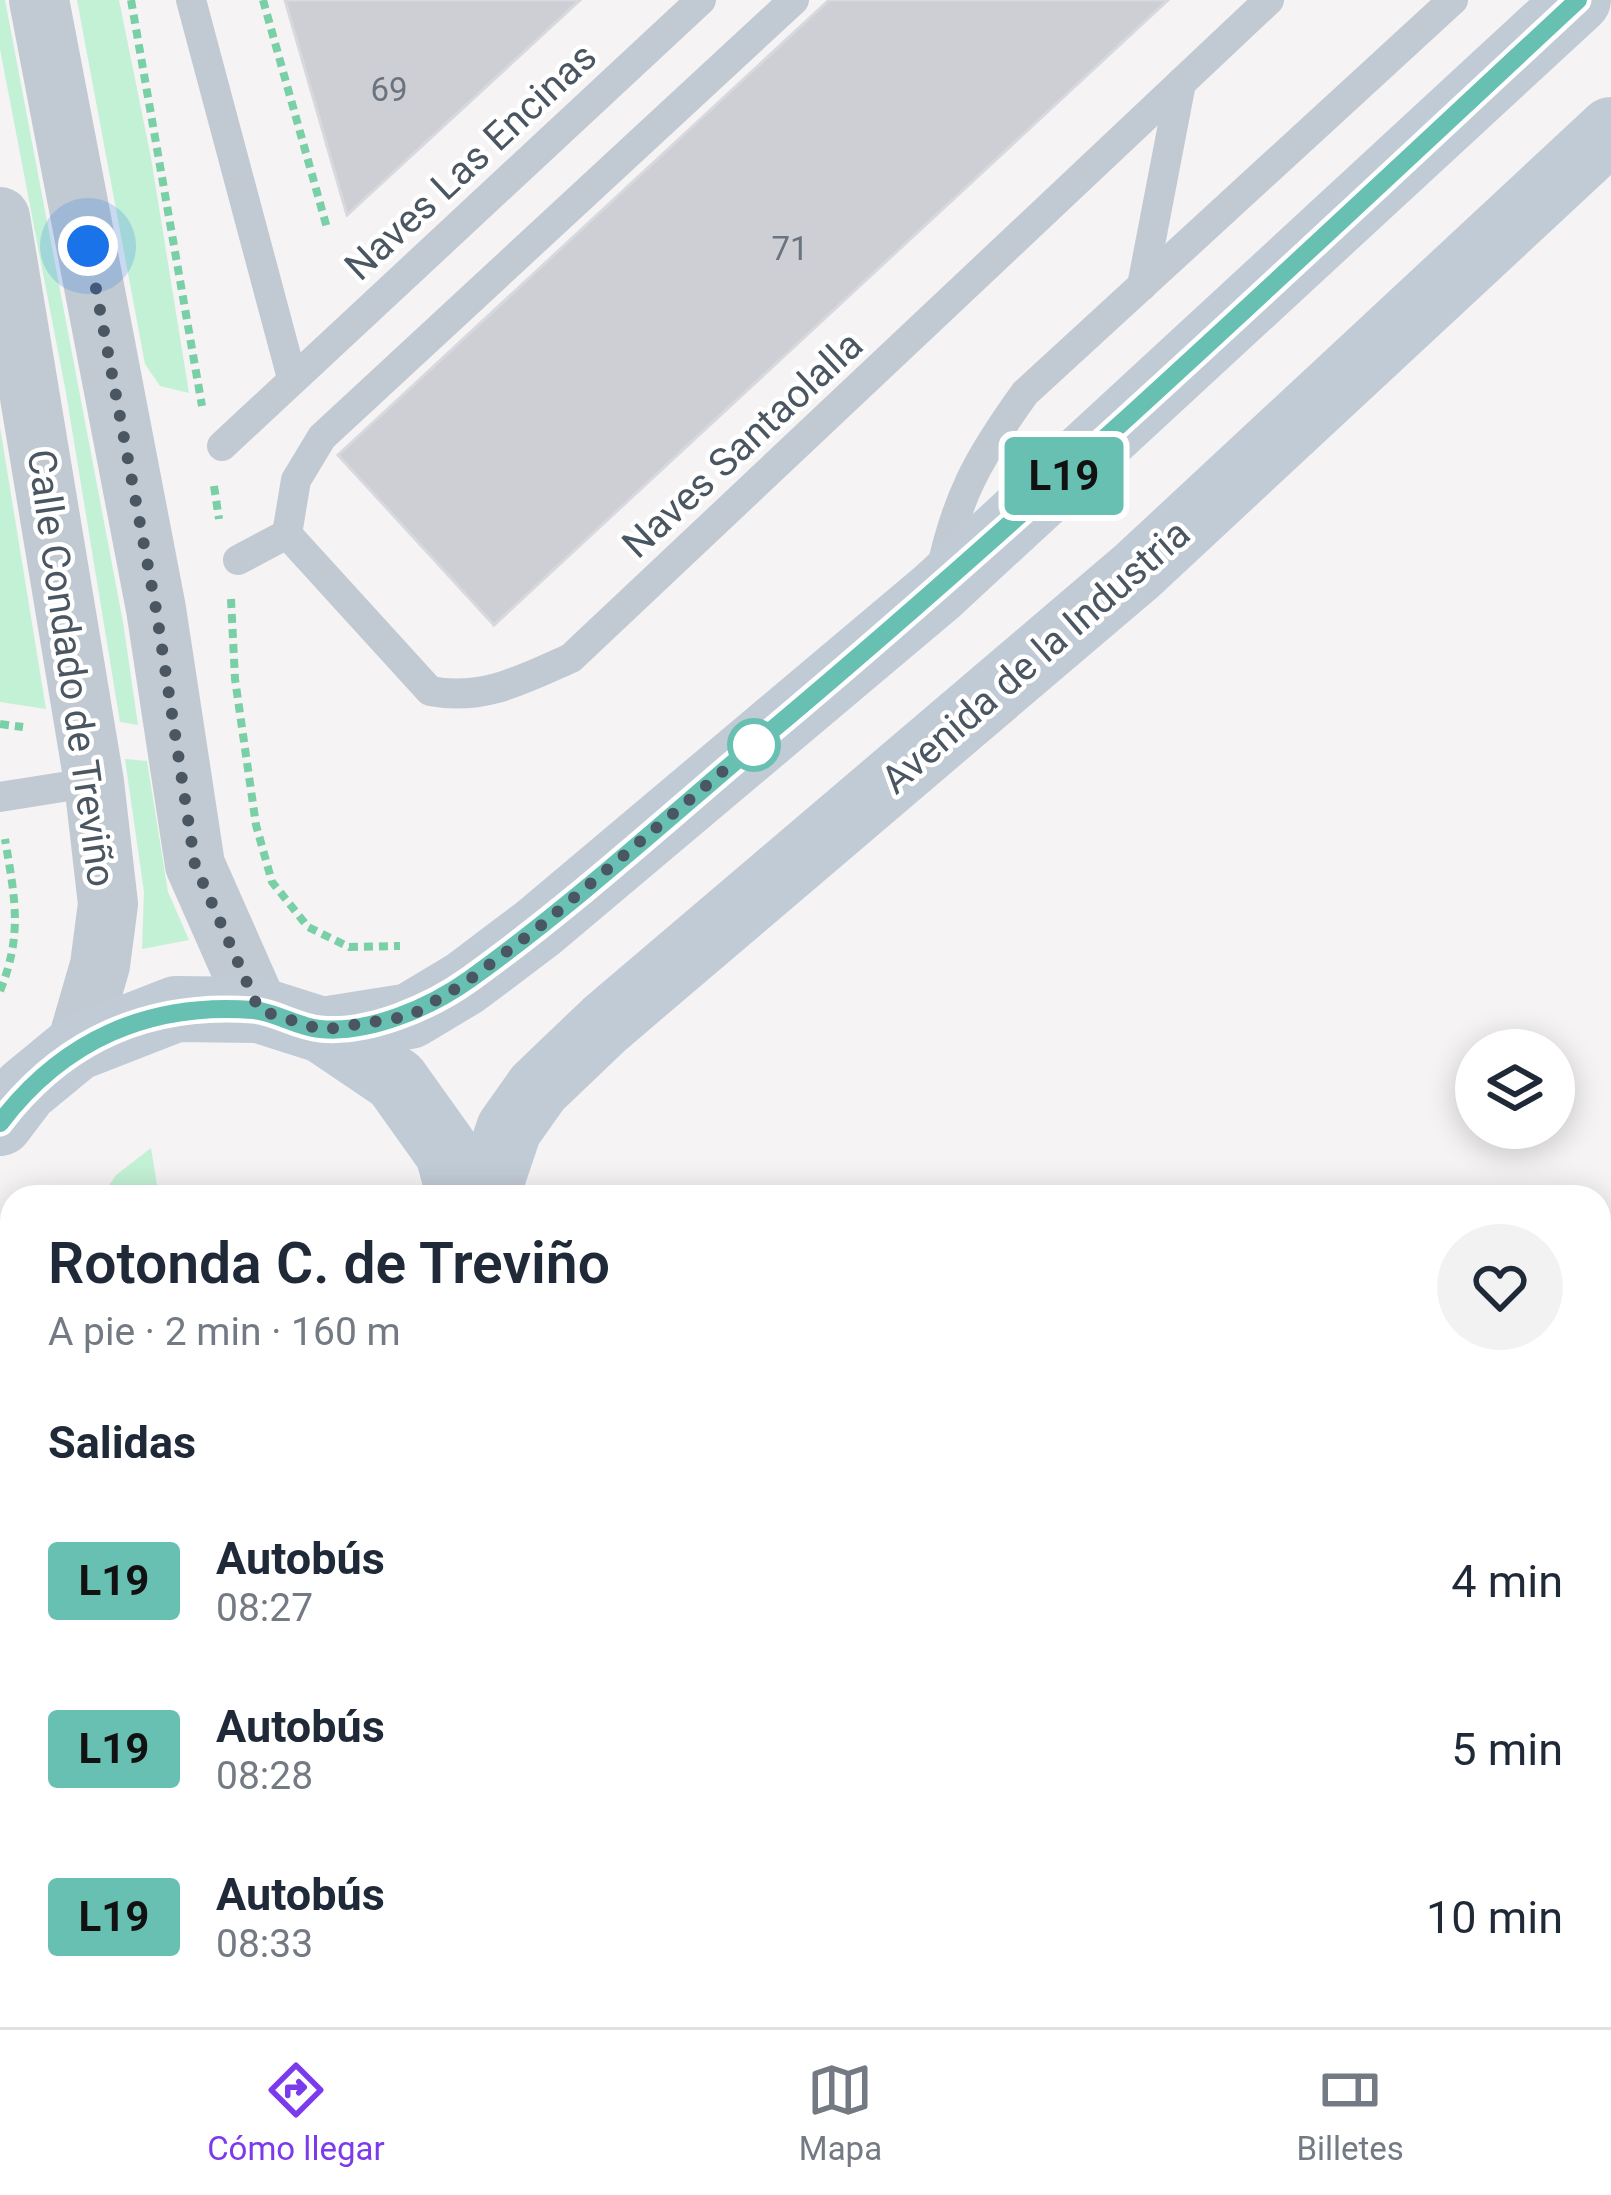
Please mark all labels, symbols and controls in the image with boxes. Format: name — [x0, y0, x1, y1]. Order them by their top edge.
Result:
street label: Naves Las Encinas — [336, 34, 606, 290]
house number: 69 — [370, 70, 408, 109]
your location — [58, 216, 118, 276]
house number: 71 — [771, 229, 809, 268]
street label: Naves Santaolalla — [613, 322, 872, 568]
line badge: L19 — [995, 437, 1133, 515]
street label: Calle Condado de Treviño — [18, 447, 124, 890]
text: L19 — [1029, 451, 1099, 500]
street label: Avenida de la Industria — [872, 511, 1199, 803]
unlabelled marker — [729, 720, 779, 770]
map controls — [1455, 1029, 1575, 1149]
button: layers — [1455, 1029, 1575, 1149]
button: heart — [1437, 1224, 1563, 1350]
text: Rotonda C. de Treviño — [48, 1230, 610, 1297]
text: A pie · 2 min · 160 m — [48, 1309, 401, 1355]
text: Salidas — [48, 1416, 196, 1469]
text: Autobús — [216, 1532, 385, 1585]
text: 4 min — [1451, 1555, 1563, 1608]
text: L19 — [79, 1556, 149, 1605]
text: 08:27 — [216, 1585, 313, 1631]
text: Autobús — [216, 1700, 385, 1753]
text: 5 min — [1451, 1723, 1563, 1776]
text: L19 — [79, 1724, 149, 1773]
text: 08:28 — [216, 1753, 313, 1799]
text: Autobús — [216, 1868, 385, 1921]
text: 10 min — [1426, 1891, 1563, 1944]
text: L19 — [79, 1892, 149, 1941]
text: 08:33 — [216, 1921, 313, 1967]
tab: Cómo llegar — [207, 2057, 385, 2168]
tab: Mapa — [799, 2057, 882, 2168]
tab: Billetes — [1296, 2057, 1404, 2168]

